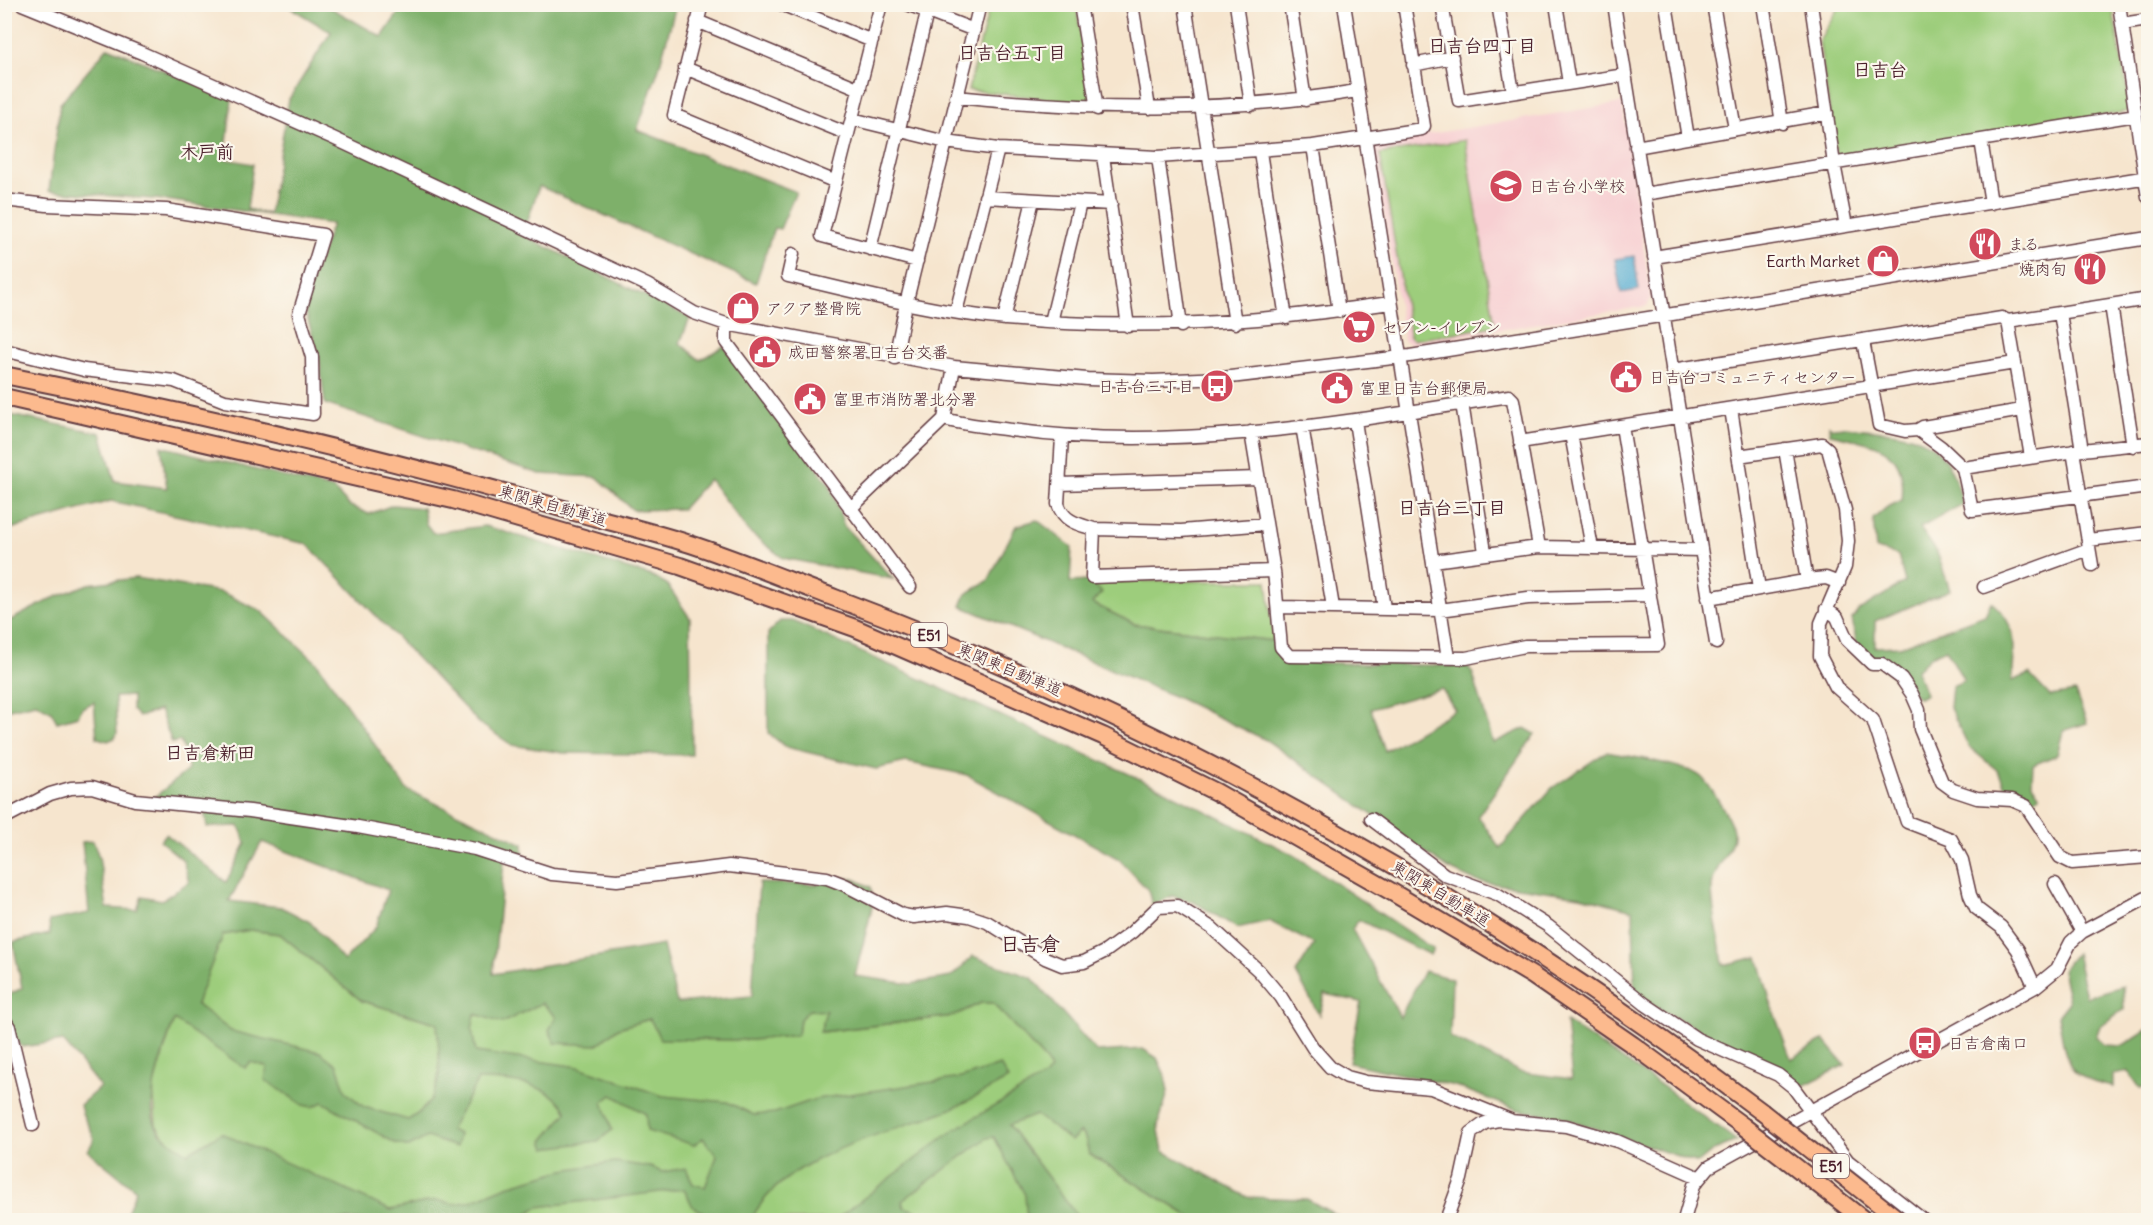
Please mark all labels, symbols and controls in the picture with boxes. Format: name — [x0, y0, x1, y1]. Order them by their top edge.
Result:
district label: 日吉台四丁目 — [1428, 34, 1536, 57]
district label: 日吉台五丁目 — [958, 41, 1066, 64]
district label: 日吉台 — [1853, 58, 1907, 81]
district label: 木戸前 — [180, 140, 234, 163]
school or university icon: 日吉台小学校 — [1488, 168, 1524, 204]
place label: 日吉台小学校 — [1529, 176, 1625, 196]
restaurant icon: まる — [1967, 226, 2003, 262]
place label: まる — [2008, 234, 2040, 254]
shop icon: Earth Market — [1865, 243, 1901, 279]
place label: Earth Market — [1766, 251, 1861, 271]
restaurant icon: 焼肉旬 — [2072, 251, 2108, 287]
place label: 焼肉旬 — [2019, 259, 2067, 279]
shop icon: アクア整骨院 — [725, 290, 761, 326]
place label: アクア整骨院 — [766, 298, 861, 318]
supermarket icon: セブン-イレブン — [1341, 309, 1377, 345]
place label: セブン-イレブン — [1382, 317, 1501, 337]
public building icon: 成田警察署日吉台交番 — [747, 334, 783, 370]
place label: 成田警察署日吉台交番 — [788, 342, 948, 362]
public building icon: 日吉台コミュニティセンター — [1608, 359, 1644, 395]
place label: 日吉台コミュニティセンター — [1649, 367, 1856, 387]
bus stop icon: 日吉台三丁目 — [1199, 368, 1235, 404]
public building icon: 富里日吉台郵便局 — [1319, 370, 1355, 406]
place label: 日吉台三丁目 — [1098, 376, 1194, 396]
place label: 富里日吉台郵便局 — [1360, 378, 1488, 398]
public building icon: 富里市消防署北分署 — [792, 381, 828, 417]
place label: 富里市消防署北分署 — [833, 389, 977, 409]
street label: 東関東自動車道 — [496, 480, 610, 530]
district label: 日吉台三丁目 — [1398, 496, 1506, 519]
road number: E51 — [911, 623, 947, 647]
street label: 東関東自動車道 — [955, 638, 1065, 700]
district label: 日吉倉新田 — [165, 741, 255, 764]
street label: 東関東自動車道 — [1388, 856, 1494, 930]
district label: 日吉倉 — [1000, 931, 1060, 956]
bus stop icon: 日吉倉南口 — [1907, 1025, 1943, 1061]
place label: 日吉倉南口 — [1948, 1033, 2028, 1053]
road number: E51 — [1813, 1154, 1849, 1178]

